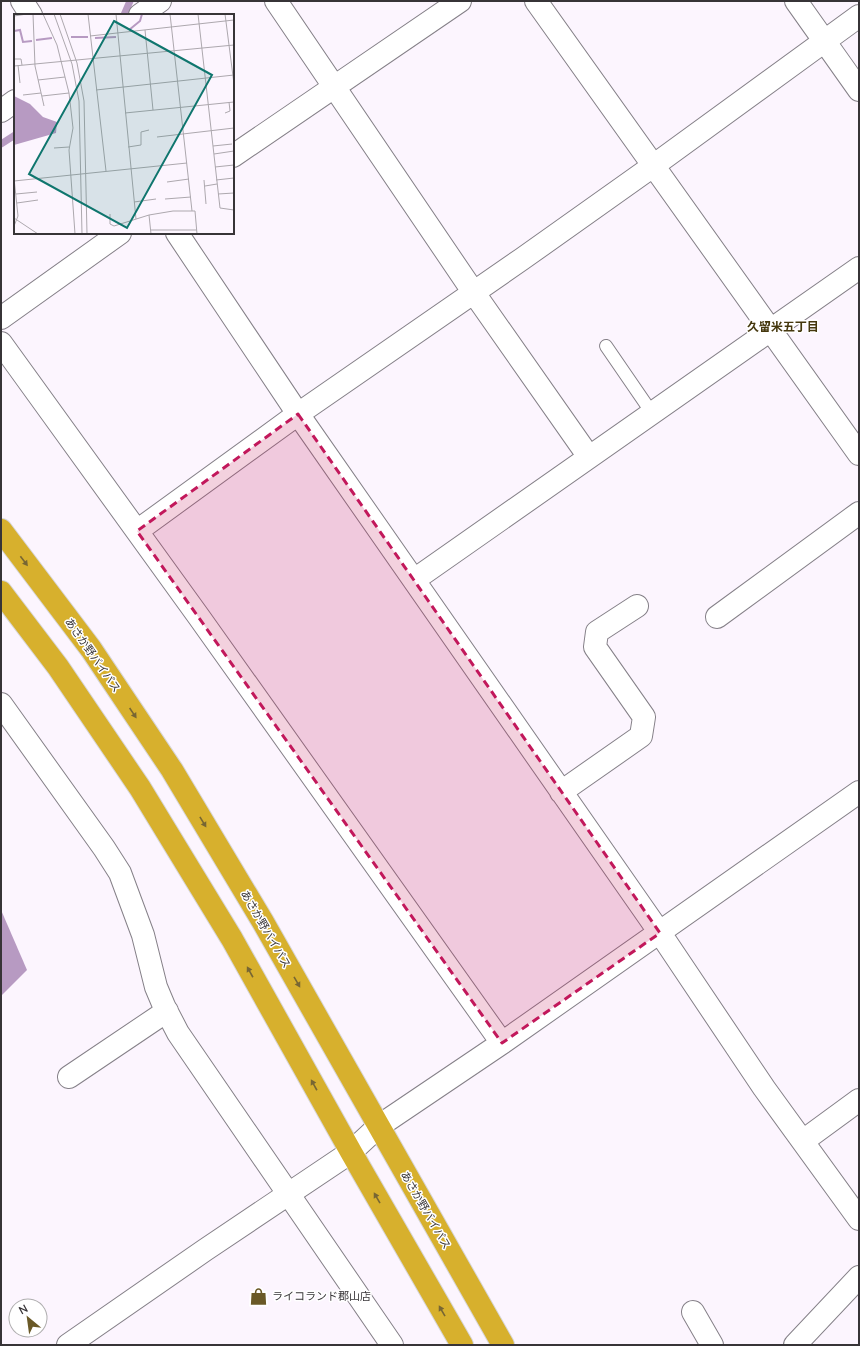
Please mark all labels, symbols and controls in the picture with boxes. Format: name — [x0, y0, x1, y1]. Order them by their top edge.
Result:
inset map — [14, 14, 234, 234]
district label: 久留米五丁目 — [747, 319, 819, 335]
one-way arrow — [20, 556, 29, 567]
street label: あさか野バイパス — [61, 615, 124, 696]
one-way arrow — [129, 707, 137, 718]
one-way arrow — [199, 816, 206, 828]
street label: あさか野バイパス — [237, 887, 294, 971]
one-way arrow — [247, 966, 254, 978]
one-way arrow — [294, 977, 301, 988]
one-way arrow — [310, 1079, 317, 1091]
street label: あさか野バイパス — [397, 1168, 454, 1252]
one-way arrow — [374, 1192, 381, 1204]
shop icon: ライコランド郡山店 — [249, 1286, 269, 1306]
place label: ライコランド郡山店 — [272, 1289, 371, 1304]
north arrow — [8, 1298, 48, 1338]
text: N — [16, 1301, 31, 1318]
one-way arrow — [439, 1305, 446, 1317]

